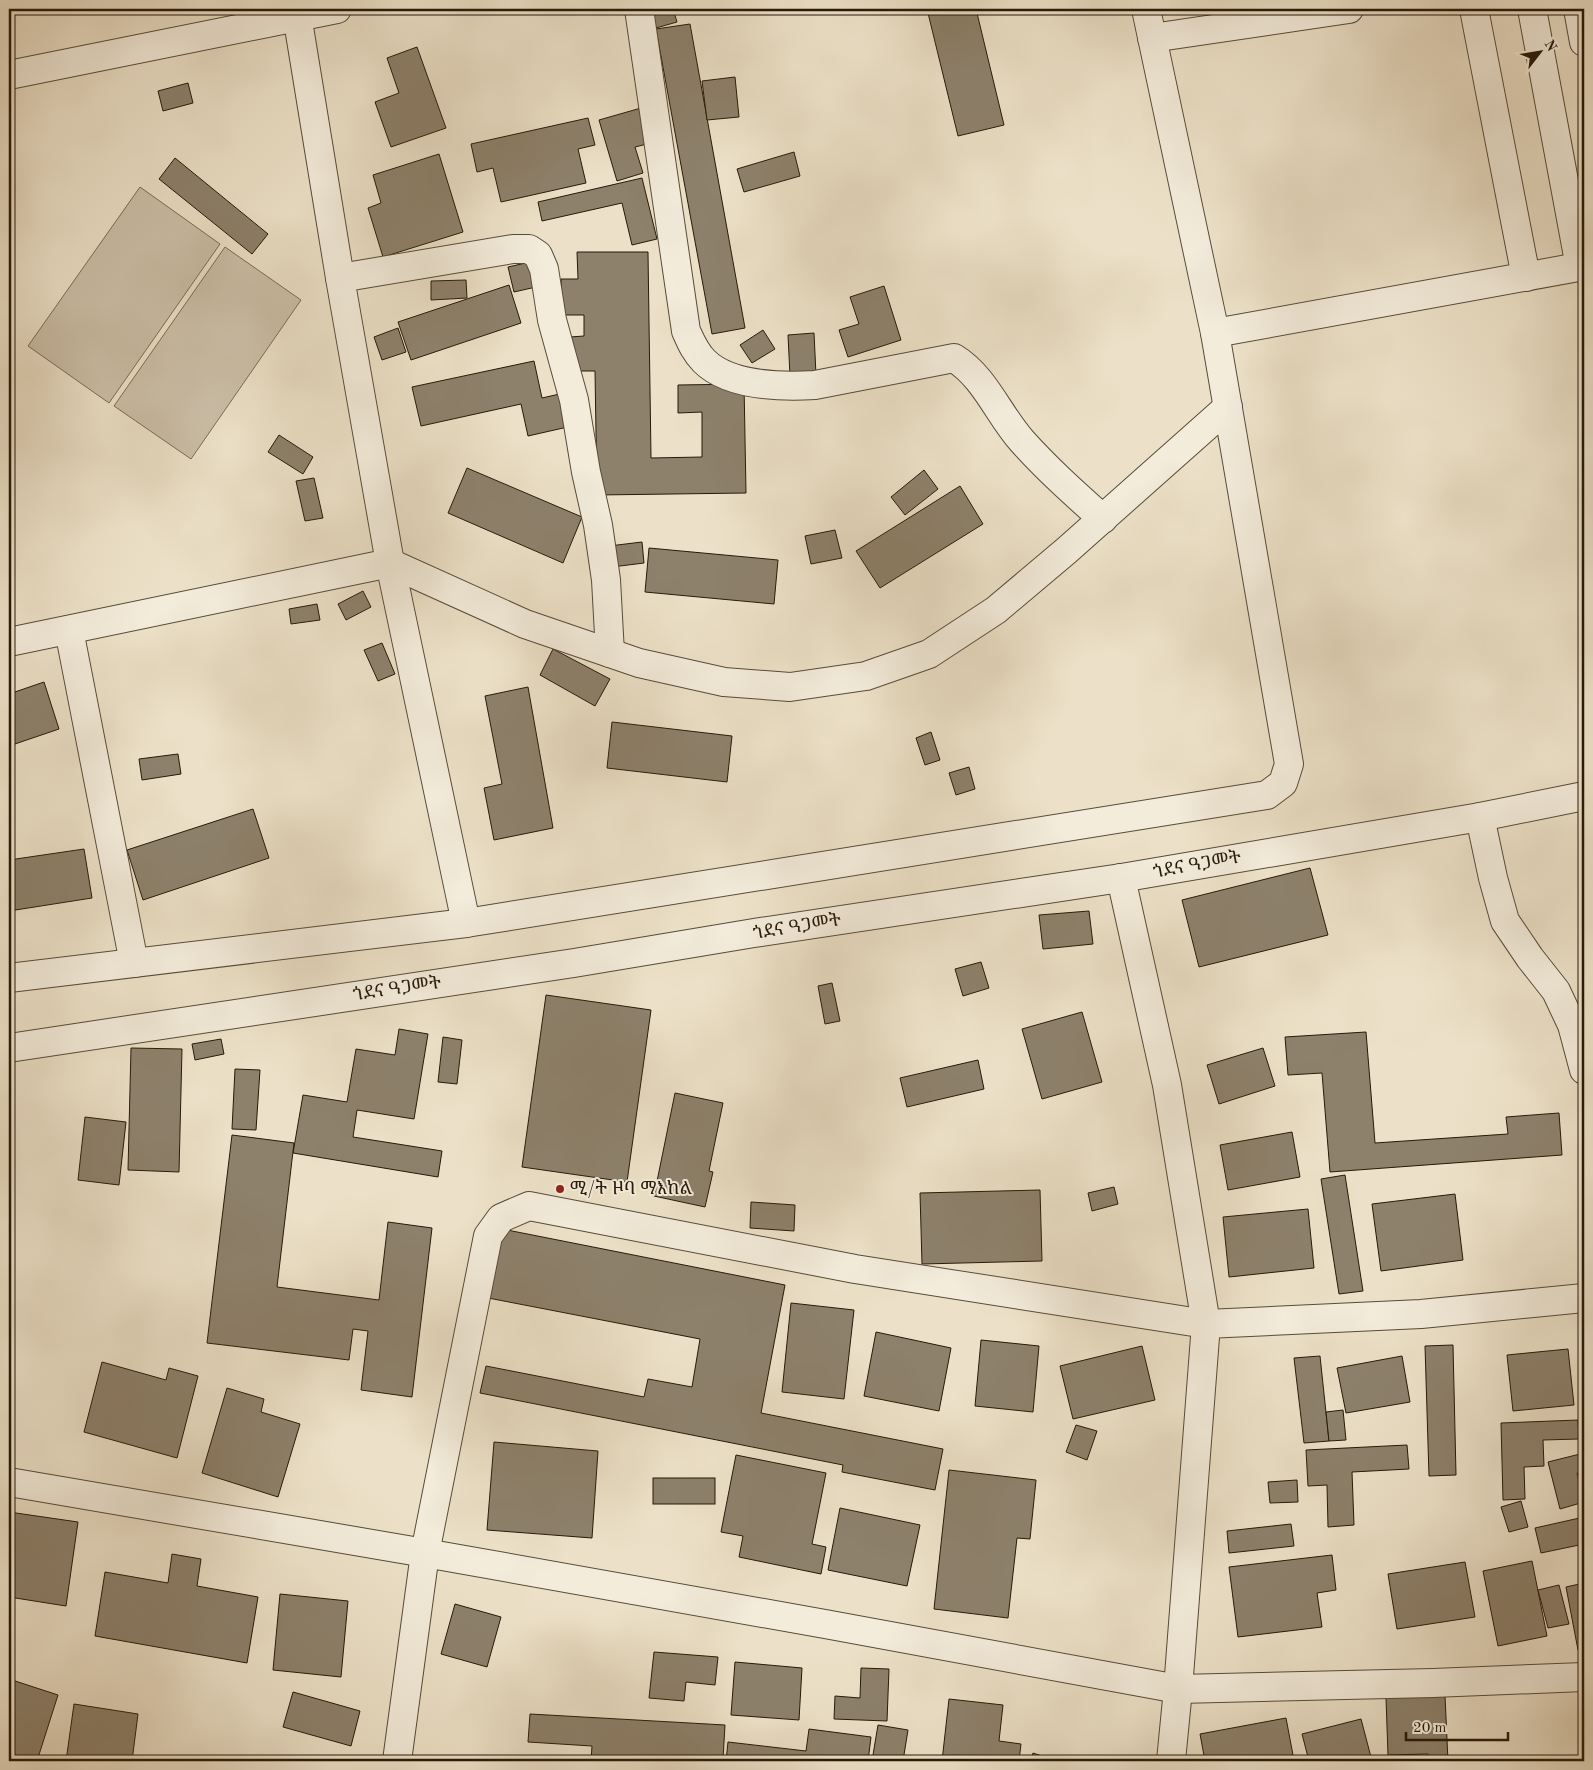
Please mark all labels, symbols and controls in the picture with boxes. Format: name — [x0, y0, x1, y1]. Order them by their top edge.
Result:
north arrow — [1516, 28, 1566, 78]
text: N — [1542, 38, 1559, 54]
street label: ጎደና ዓጋመት — [1151, 846, 1243, 882]
street label: ጎደና ዓጋመት — [751, 909, 843, 943]
street label: ጎደና ዓጋመት — [352, 972, 442, 1004]
place label: ሚ/ት ዞባ ማእከል — [570, 1178, 692, 1198]
marker: ሚ/ት ዞባ ማእከል — [554, 1183, 566, 1195]
scale bar — [1406, 1710, 1508, 1742]
text: 20 m — [1413, 1721, 1447, 1736]

